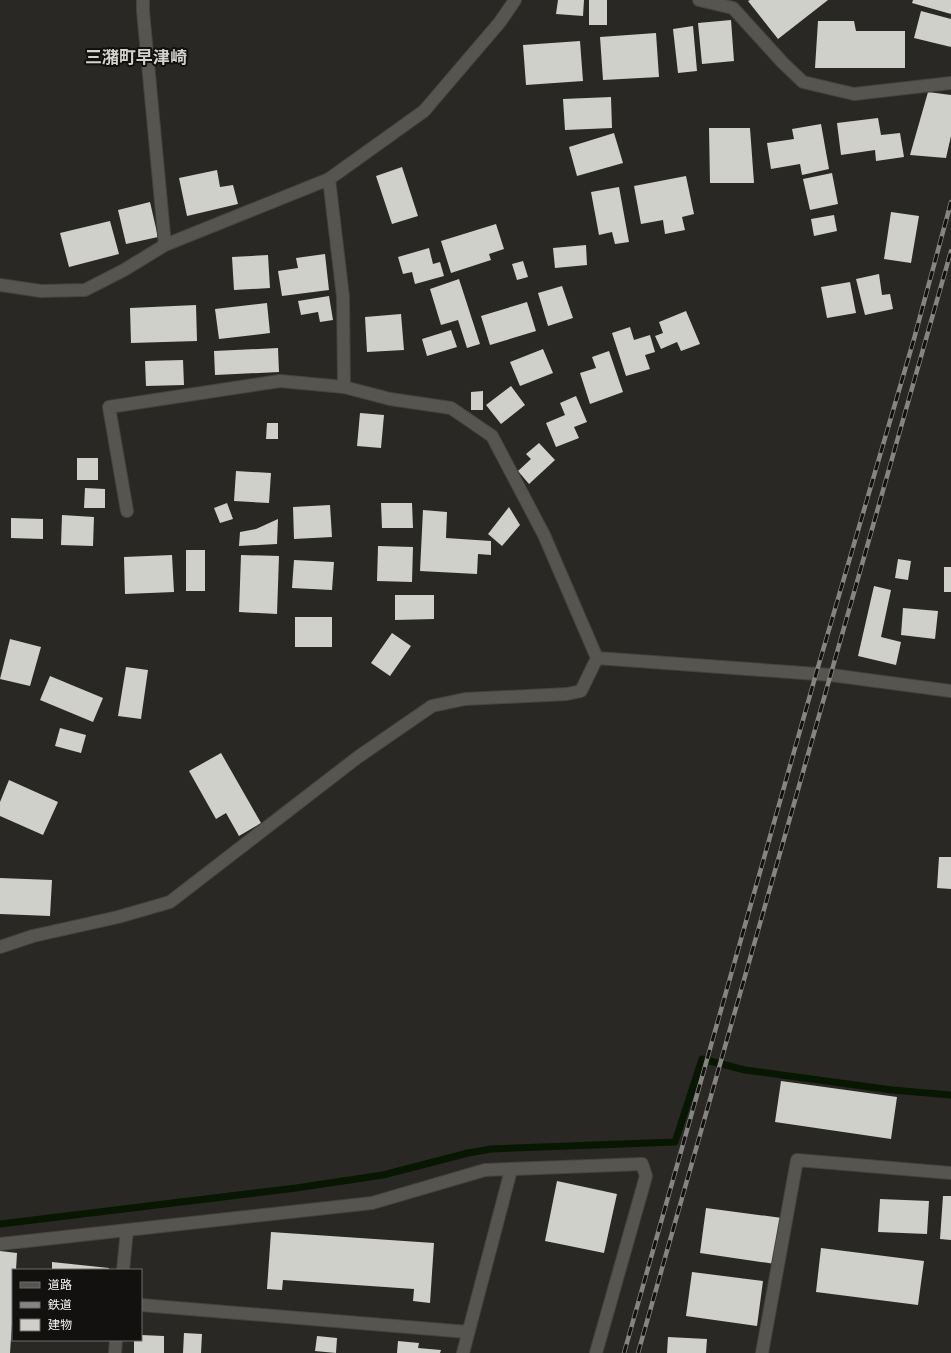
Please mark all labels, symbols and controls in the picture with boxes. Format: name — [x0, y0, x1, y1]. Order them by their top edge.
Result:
district label: 三潴町早津崎 — [85, 47, 187, 68]
legend — [12, 1269, 142, 1341]
text: 道路 — [48, 1278, 72, 1293]
text: 鉄道 — [48, 1298, 72, 1313]
text: 建物 — [48, 1318, 72, 1333]

